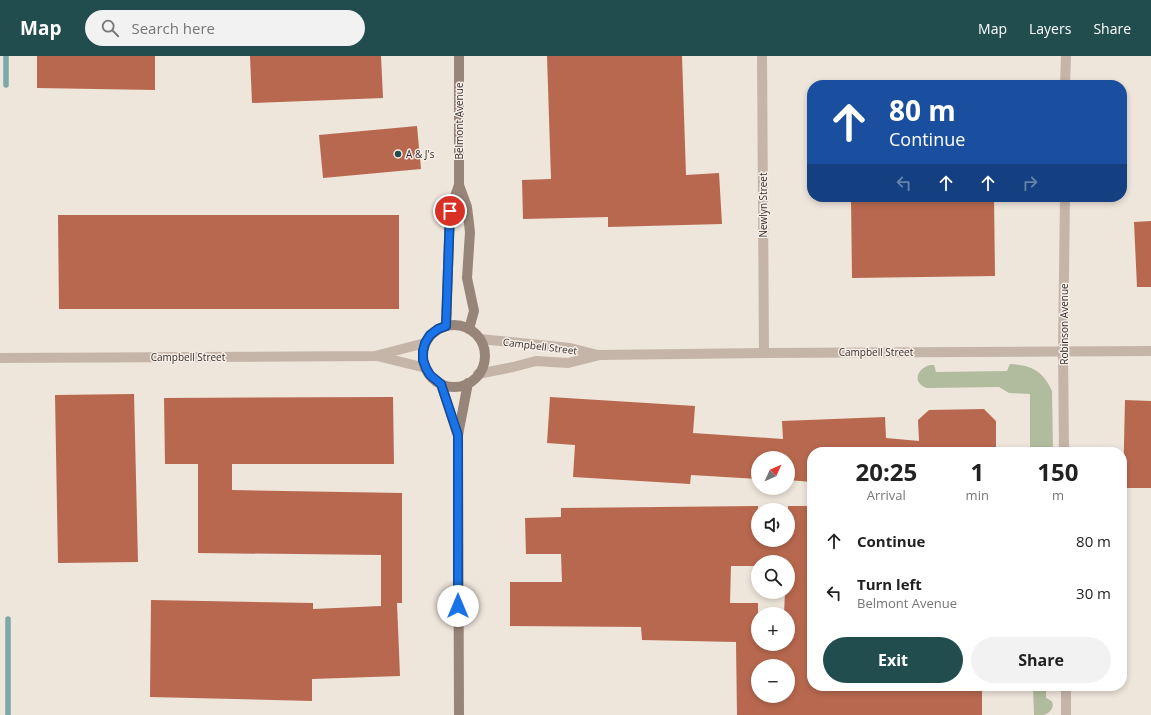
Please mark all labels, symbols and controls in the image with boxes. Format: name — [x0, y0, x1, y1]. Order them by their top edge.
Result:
search box — [85, 10, 365, 46]
text: Map — [20, 15, 61, 41]
icon: search — [99, 17, 121, 39]
text: Search here — [131, 18, 215, 38]
text: Map — [978, 19, 1007, 38]
text: Layers — [1029, 19, 1071, 38]
text: Share — [1093, 19, 1131, 38]
street label: Belmont Avenue — [452, 82, 466, 159]
text: 80 m — [889, 91, 956, 129]
icon: ahead — [823, 96, 875, 148]
text: Continue — [889, 127, 965, 151]
place label: A & J's — [406, 147, 435, 161]
marker: A & J's — [393, 149, 403, 159]
street label: Newlyn Street — [756, 172, 770, 238]
icon: left — [893, 172, 915, 194]
icon: ahead — [935, 172, 957, 194]
icon: ahead — [977, 172, 999, 194]
icon: right — [1019, 172, 1041, 194]
pin — [433, 194, 467, 228]
icon: arrive — [439, 200, 461, 222]
street label: Robinson Avenue — [1057, 283, 1071, 365]
street label: Campbell Street — [502, 335, 578, 358]
street label: Campbell Street — [839, 345, 914, 359]
street label: Campbell Street — [151, 350, 226, 364]
north arrow — [751, 451, 795, 495]
map controls — [751, 451, 795, 703]
text: 20:25 — [855, 455, 917, 488]
text: 1 — [970, 455, 984, 488]
text: 150 — [1037, 455, 1079, 488]
text: Arrival — [867, 486, 906, 504]
text: min — [966, 486, 989, 504]
text: m — [1052, 486, 1064, 504]
button: sound — [751, 503, 795, 547]
icon: ahead — [823, 530, 845, 552]
text: Continue — [857, 531, 925, 551]
text: 80 m — [1076, 531, 1111, 551]
button: search — [751, 555, 795, 599]
text: Turn left — [857, 574, 922, 594]
icon: left — [823, 582, 845, 604]
text: 30 m — [1076, 583, 1111, 603]
position arrow — [437, 585, 479, 627]
text: Belmont Avenue — [857, 594, 957, 612]
button: + — [751, 607, 795, 651]
button: Exit — [823, 637, 963, 683]
button: Share — [971, 637, 1111, 683]
button: − — [751, 659, 795, 703]

